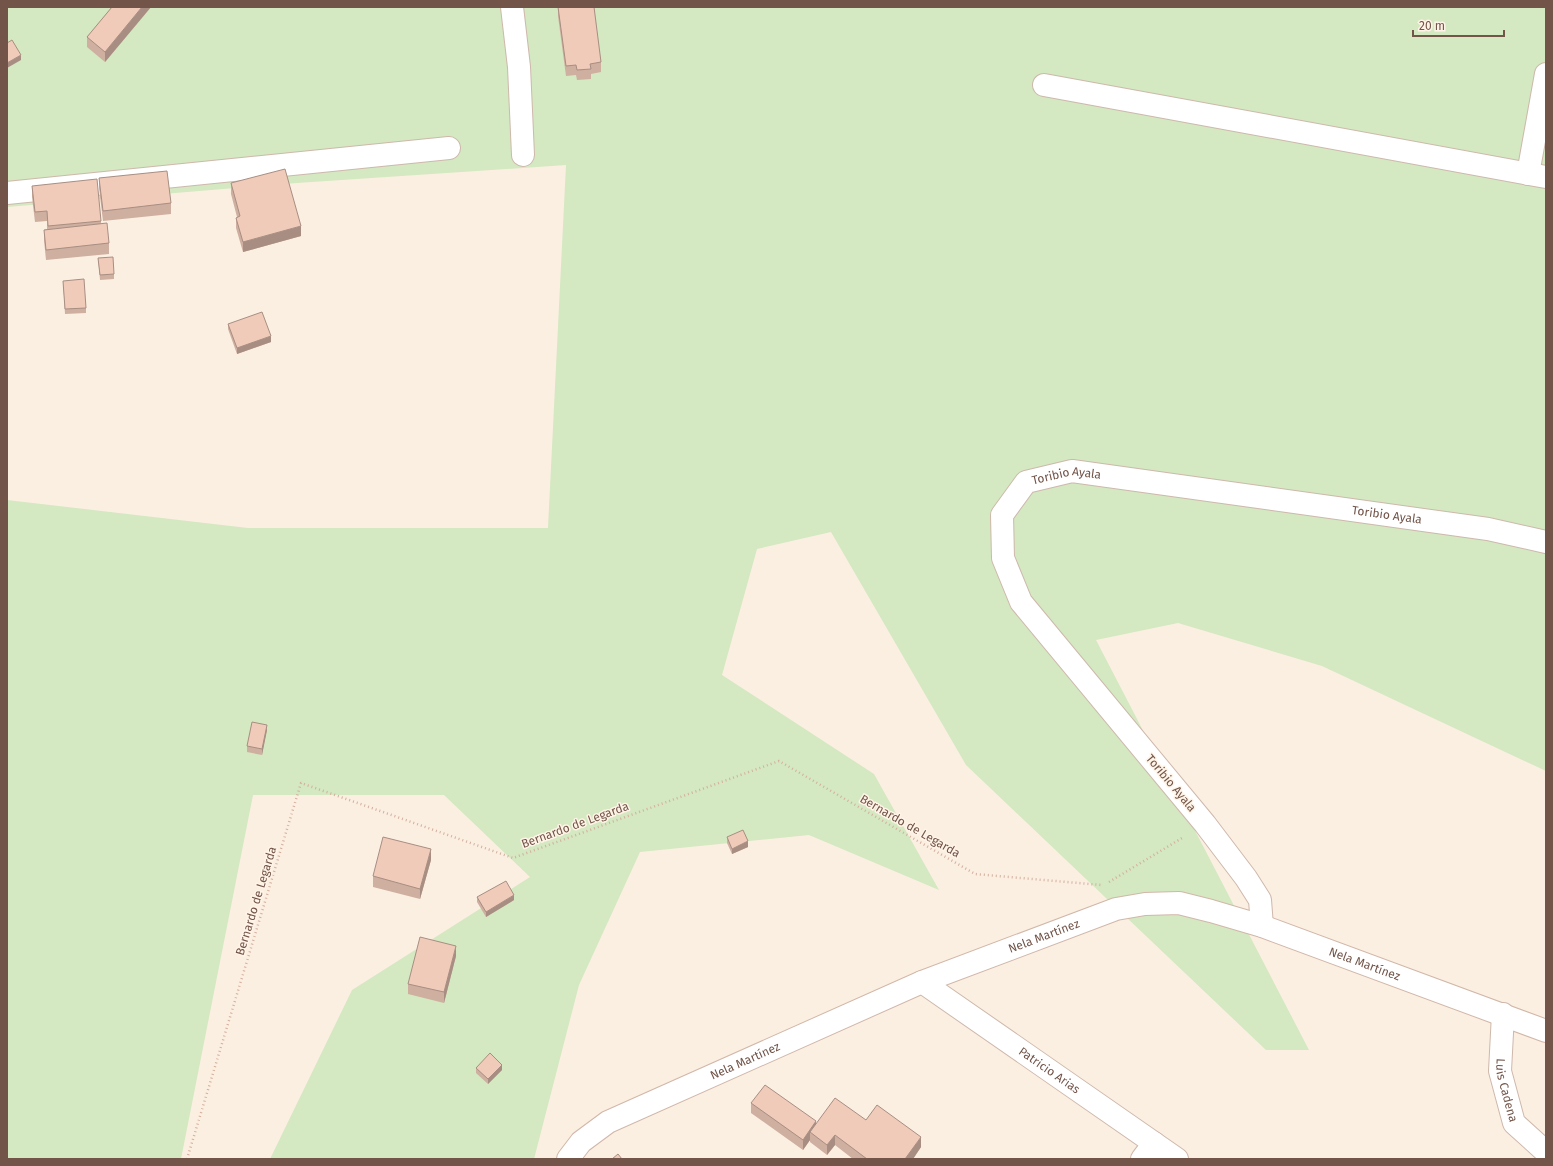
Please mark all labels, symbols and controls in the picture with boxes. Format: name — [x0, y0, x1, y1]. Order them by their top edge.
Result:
scale bar — [1413, 12, 1504, 38]
text: 20 m — [1419, 19, 1445, 33]
street label: Toribio Ayala — [1030, 464, 1102, 487]
street label: Toribio Ayala — [1351, 503, 1423, 527]
street label: Toribio Ayala — [1143, 752, 1199, 814]
street label: Bernardo de Legarda — [857, 792, 963, 860]
street label: Bernardo de Legarda — [519, 799, 631, 851]
street label: Bernardo de Legarda — [233, 845, 279, 957]
street label: Nela Martínez — [1006, 916, 1081, 956]
street label: Nela Martínez — [1327, 944, 1402, 983]
street label: Nela Martínez — [708, 1039, 782, 1083]
street label: Patricio Arias — [1016, 1044, 1083, 1097]
street label: Luis Cadena — [1493, 1058, 1520, 1124]

